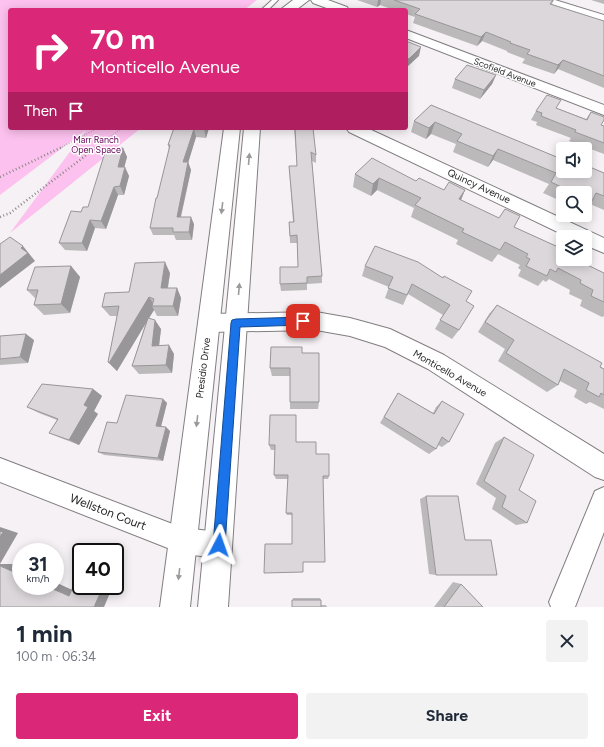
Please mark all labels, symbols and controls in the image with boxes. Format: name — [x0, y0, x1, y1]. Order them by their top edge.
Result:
text: 70 m — [90, 22, 155, 56]
icon: right — [24, 24, 76, 76]
street label: Scofield Avenue — [472, 55, 538, 89]
text: Monticello Avenue — [90, 56, 240, 78]
icon: arrive — [65, 100, 87, 122]
text: Then — [24, 102, 57, 120]
park label: Marr Ranch Open Space — [71, 134, 121, 155]
map controls — [556, 142, 592, 266]
button: sound — [556, 142, 592, 178]
one-way arrow — [246, 153, 253, 165]
street label: Quincy Avenue — [445, 166, 513, 207]
button: search — [556, 186, 592, 222]
one-way arrow — [219, 202, 225, 215]
button: layers — [556, 230, 592, 266]
one-way arrow — [235, 283, 242, 295]
pin — [286, 304, 320, 338]
icon: arrive — [292, 310, 314, 332]
street label: Presidio Drive — [193, 336, 213, 399]
street label: Monticello Avenue — [411, 347, 490, 400]
one-way arrow — [194, 415, 200, 427]
street label: Wellston Court — [68, 491, 149, 533]
position arrow — [198, 524, 240, 566]
speed limit sign: 40 — [72, 543, 124, 595]
text: 31 — [28, 552, 48, 576]
one-way arrow — [176, 568, 182, 580]
text: km/h — [27, 572, 49, 585]
text: 1 min — [16, 619, 73, 648]
button: close — [546, 620, 588, 662]
text: 100 m · 06:34 — [16, 649, 96, 664]
button: Exit — [16, 693, 298, 739]
button: Share — [306, 693, 588, 739]

